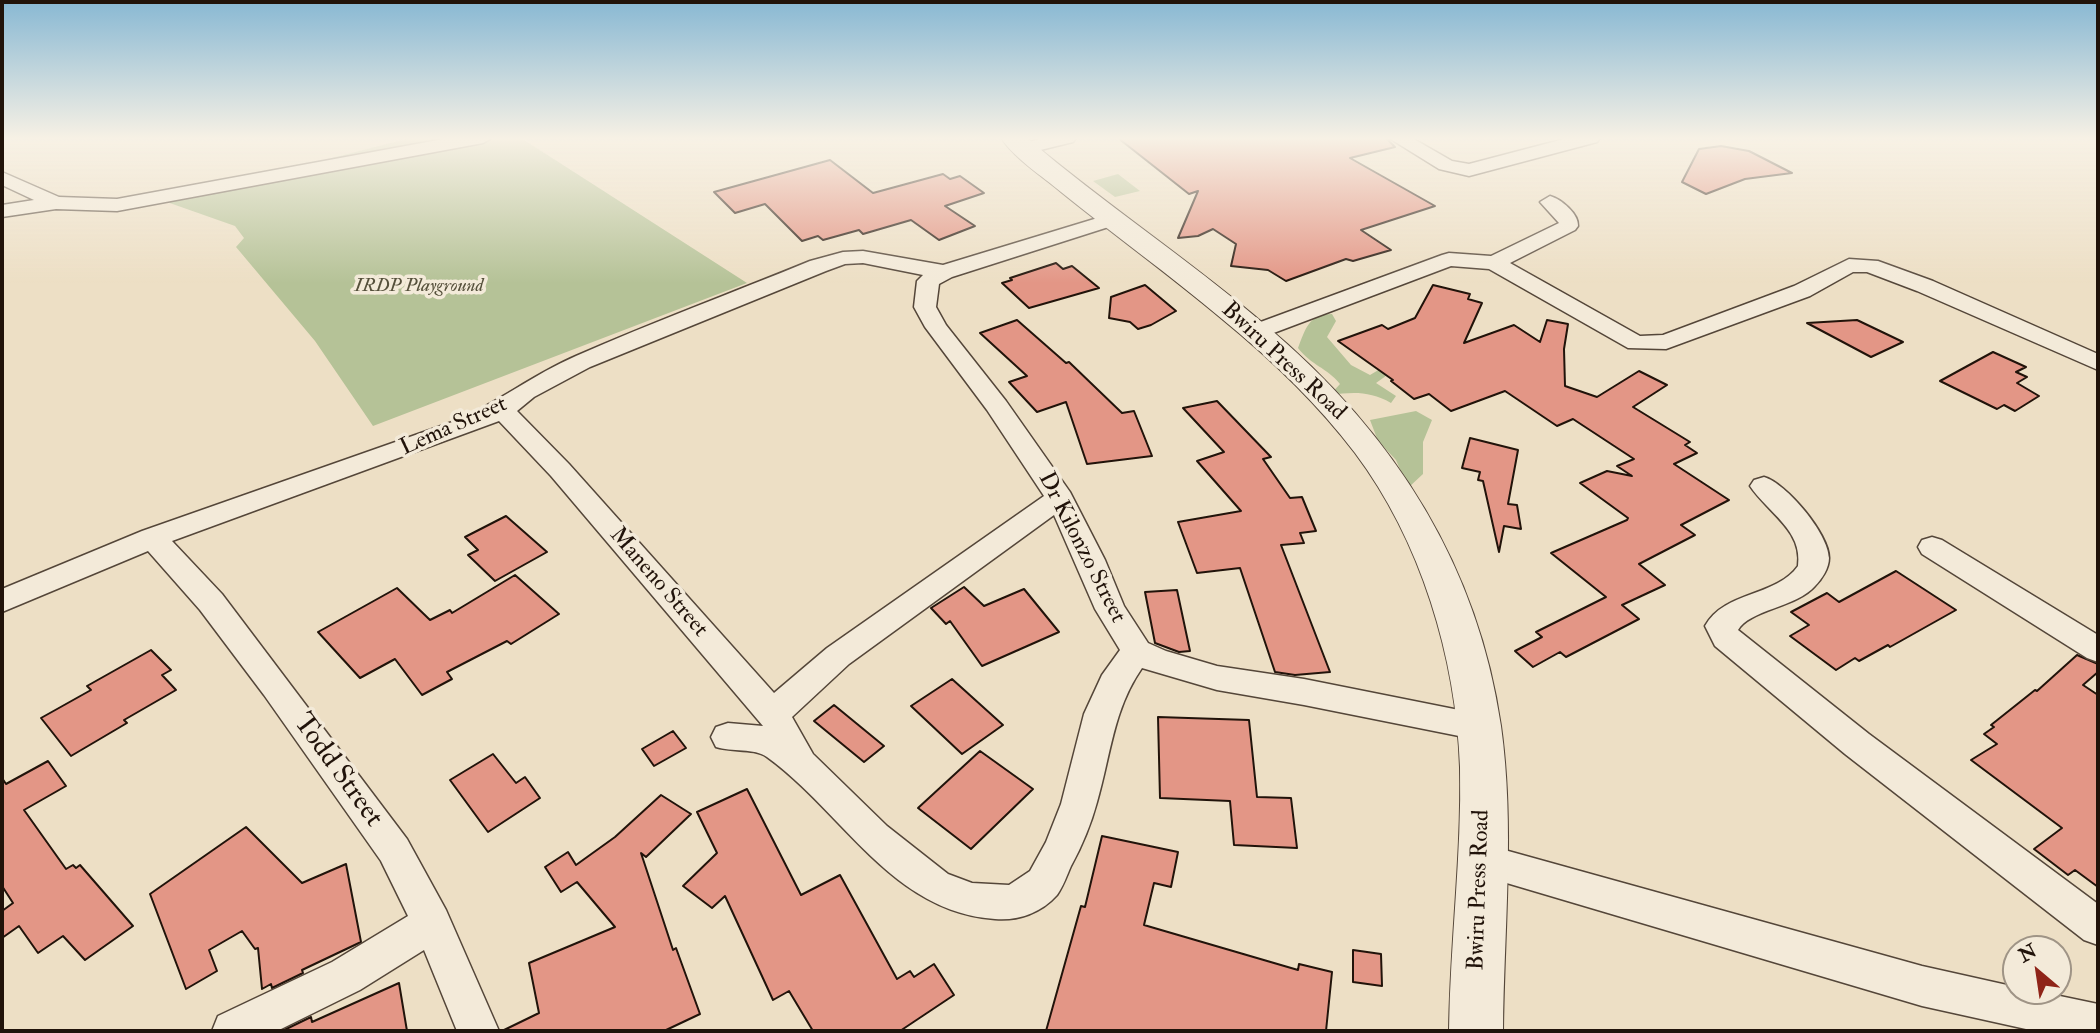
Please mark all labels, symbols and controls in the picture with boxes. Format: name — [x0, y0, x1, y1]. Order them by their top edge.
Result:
park label: IRDP Playground — [354, 276, 484, 298]
street label: Bwiru Press Road — [1215, 297, 1351, 427]
street label: Lema Street — [396, 391, 512, 463]
street label: Dr Kilonzo Street — [1031, 468, 1131, 628]
street label: Maneno Street — [603, 523, 713, 643]
street label: Todd Street — [285, 708, 389, 834]
street label: Bwiru Press Road — [1463, 809, 1497, 971]
north arrow — [2002, 935, 2072, 1005]
text: N — [2015, 939, 2041, 968]

